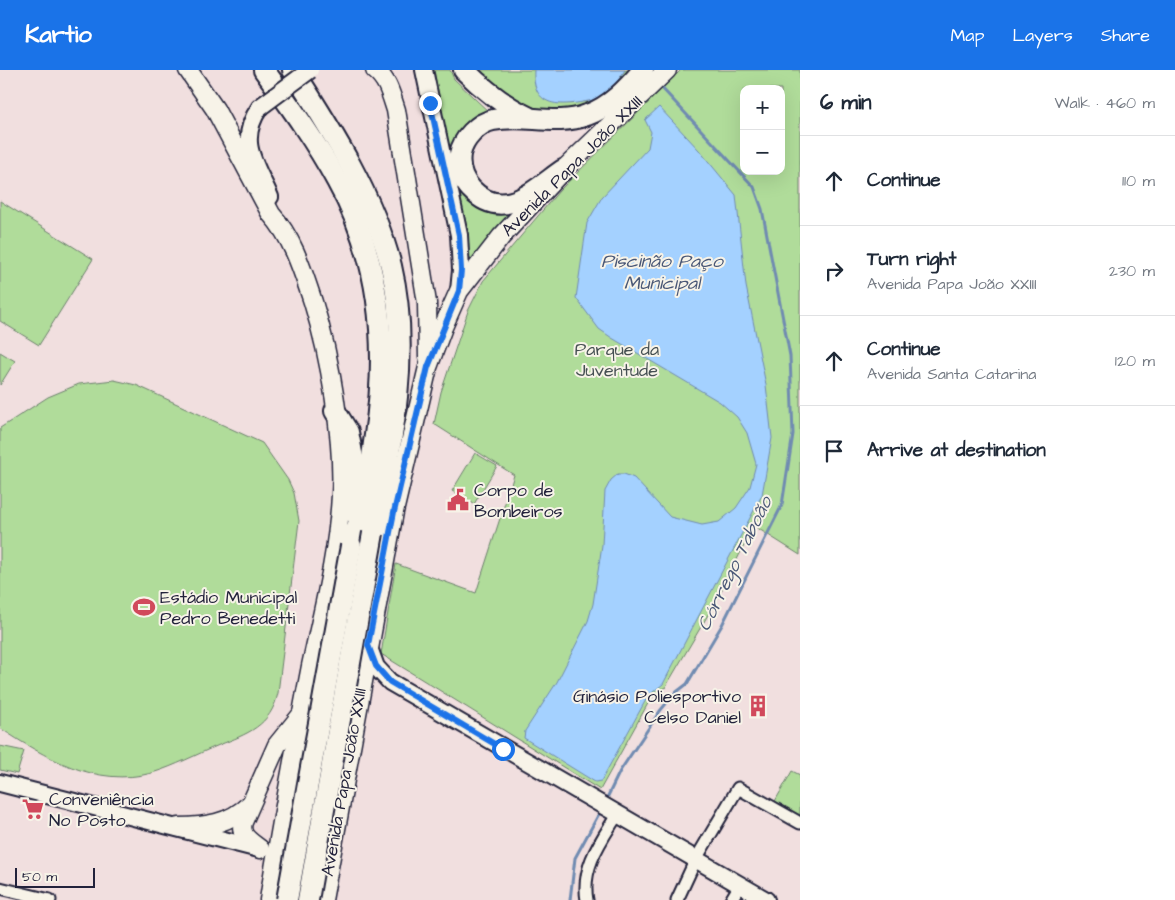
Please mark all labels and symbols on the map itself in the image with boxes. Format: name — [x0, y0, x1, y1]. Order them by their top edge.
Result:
street label: Avenida Papa João XXIII — [496, 90, 648, 242]
route end — [419, 92, 442, 115]
water label: Piscinão Paço Municipal — [601, 248, 724, 297]
park label: Parque da Juventude — [575, 337, 659, 383]
place label: Corpo de Bombeiros — [474, 478, 563, 524]
public building icon: Corpo de Bombeiros — [445, 487, 471, 513]
water label: Córrego Taboão — [691, 491, 780, 636]
place label: Estádio Municipal Pedro Benedetti — [160, 585, 297, 631]
sports icon: Estádio Municipal Pedro Benedetti — [131, 594, 157, 620]
place label: Ginásio Poliesportivo Celso Daniel — [573, 684, 741, 730]
street label: Avenida Papa João XXIII — [315, 686, 373, 878]
building icon: Ginásio Poliesportivo Celso Daniel — [745, 693, 771, 719]
route start — [492, 738, 515, 761]
place label: Conveniência No Posto — [49, 787, 154, 833]
supermarket icon: Conveniência No Posto — [20, 796, 46, 822]
scale bar — [15, 865, 95, 888]

